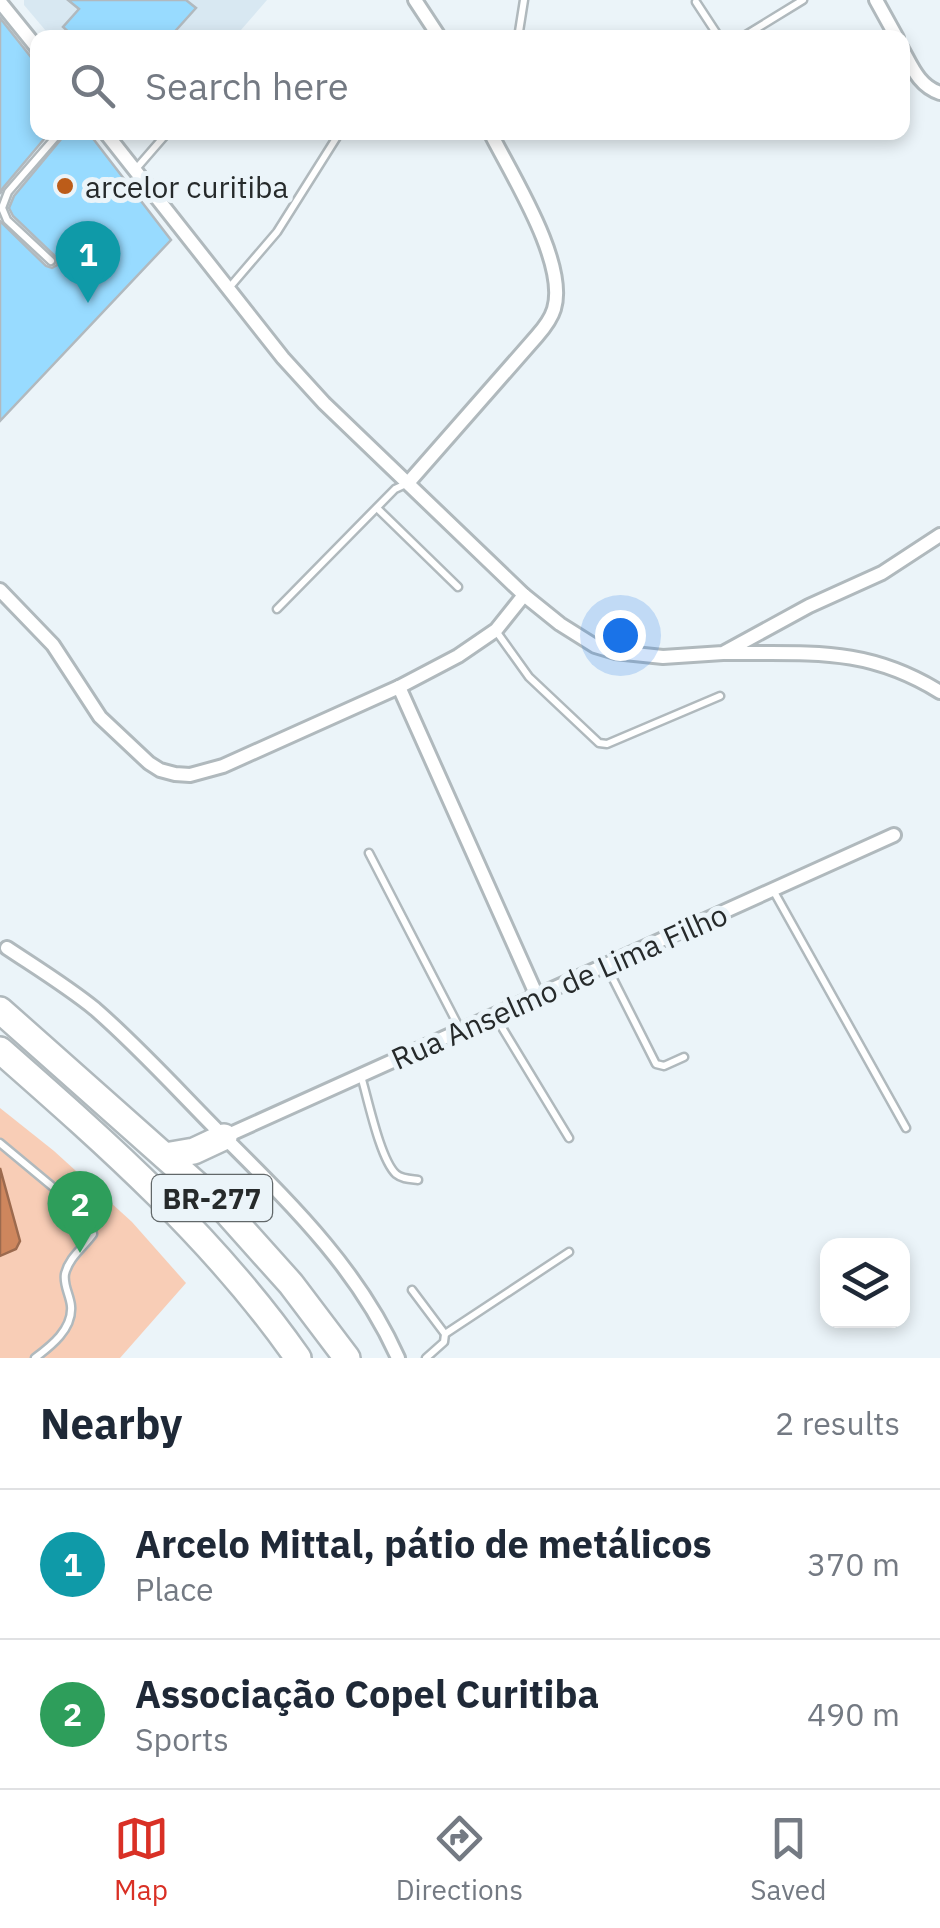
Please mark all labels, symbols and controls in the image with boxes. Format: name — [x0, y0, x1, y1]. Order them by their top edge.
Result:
search box — [30, 30, 910, 140]
icon: search — [65, 58, 120, 113]
text: Search here — [145, 61, 349, 110]
place label: arcelor curitiba — [85, 167, 288, 206]
marker: arcelor curitiba — [54, 175, 76, 197]
pin: 1 — [56, 220, 120, 303]
your location — [595, 610, 646, 661]
street label: Rua Anselmo de Lima Filho — [385, 894, 733, 1078]
pin: 2 — [48, 1170, 112, 1253]
road number: BR-277 — [152, 1175, 272, 1221]
map controls — [820, 1238, 910, 1328]
button: layers — [820, 1238, 910, 1328]
text: Nearby — [40, 1396, 182, 1451]
text: 2 results — [775, 1402, 900, 1444]
text: Arcelo Mittal, pátio de metálicos — [135, 1519, 712, 1568]
text: 1 — [63, 1543, 82, 1585]
text: 370 m — [807, 1543, 900, 1585]
text: Place — [135, 1568, 214, 1610]
text: Associação Copel Curitiba — [135, 1669, 599, 1718]
text: 2 — [63, 1693, 82, 1735]
text: 490 m — [807, 1693, 900, 1735]
text: Sports — [135, 1718, 229, 1760]
tab: Map — [114, 1811, 169, 1908]
tab: Directions — [396, 1811, 523, 1908]
tab: Saved — [750, 1811, 826, 1908]

